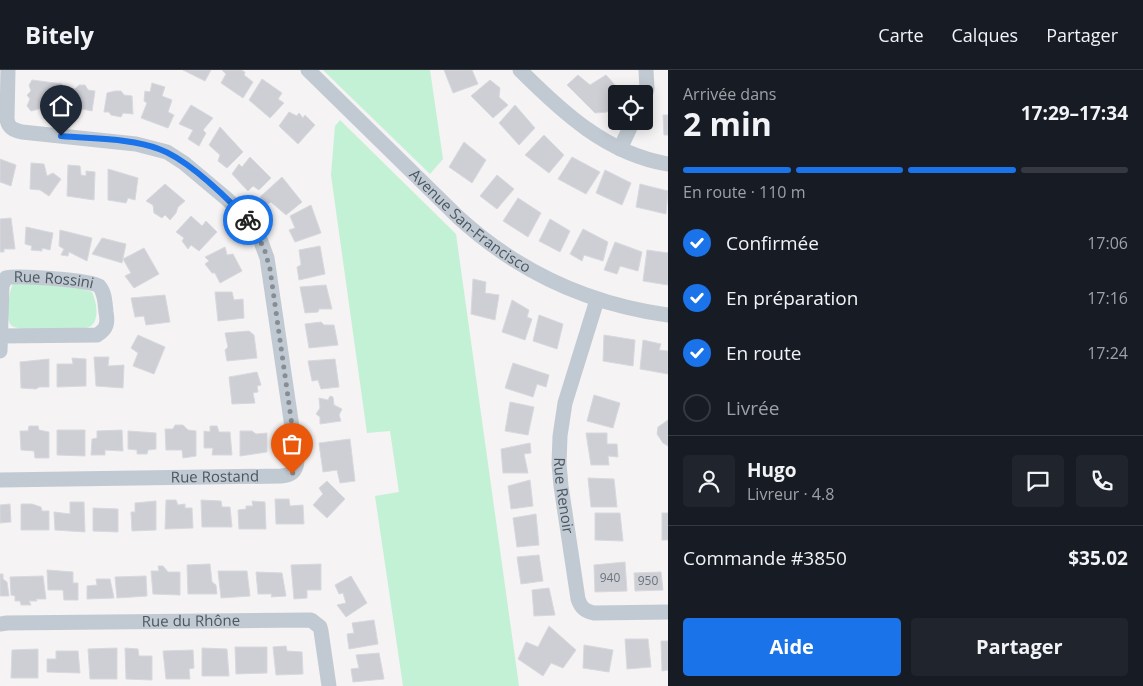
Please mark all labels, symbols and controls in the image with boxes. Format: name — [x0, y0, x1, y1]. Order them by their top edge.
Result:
text: Bitely — [25, 18, 94, 51]
text: Carte — [878, 23, 924, 47]
text: Calques — [952, 23, 1018, 47]
text: Partager — [1046, 23, 1118, 47]
text: Arrivée dans — [683, 83, 776, 105]
pin — [40, 85, 82, 136]
map controls — [608, 85, 653, 130]
button: locate — [608, 85, 653, 130]
icon: home — [47, 92, 75, 120]
text: 17:29–17:34 — [1021, 100, 1128, 126]
text: 2 min — [683, 102, 772, 145]
street label: Avenue San-Francisco — [406, 164, 535, 277]
text: En route · 110 m — [683, 181, 805, 203]
courier — [223, 195, 273, 245]
icon: bike — [234, 206, 262, 234]
icon: check — [683, 229, 711, 257]
text: Confirmée — [726, 230, 819, 256]
text: 17:06 — [1087, 232, 1128, 254]
street label: Rue Rossini — [14, 266, 96, 293]
icon: check — [683, 284, 711, 312]
text: En préparation — [726, 285, 858, 311]
text: 17:16 — [1087, 287, 1128, 309]
icon: check — [683, 339, 711, 367]
text: En route — [726, 340, 801, 366]
text: 17:24 — [1087, 342, 1128, 364]
text: Livrée — [726, 395, 779, 421]
pin — [271, 423, 313, 474]
icon: bag — [278, 430, 306, 458]
button: person — [683, 455, 735, 507]
button: chat — [1012, 455, 1064, 507]
button: phone — [1076, 455, 1128, 507]
street label: Rue Renoir — [550, 457, 579, 535]
text: Hugo — [747, 457, 797, 483]
street label: Rue Rostand — [171, 465, 259, 487]
text: Livreur · 4.8 — [747, 483, 834, 505]
text: Commande #3850 — [683, 545, 847, 571]
text: $35.02 — [1068, 545, 1128, 571]
house number: 940 — [600, 569, 620, 586]
house number: 950 — [638, 572, 658, 589]
street label: Rue du Rhône — [142, 610, 240, 631]
button: Aide — [683, 618, 901, 676]
button: Partager — [911, 618, 1128, 676]

